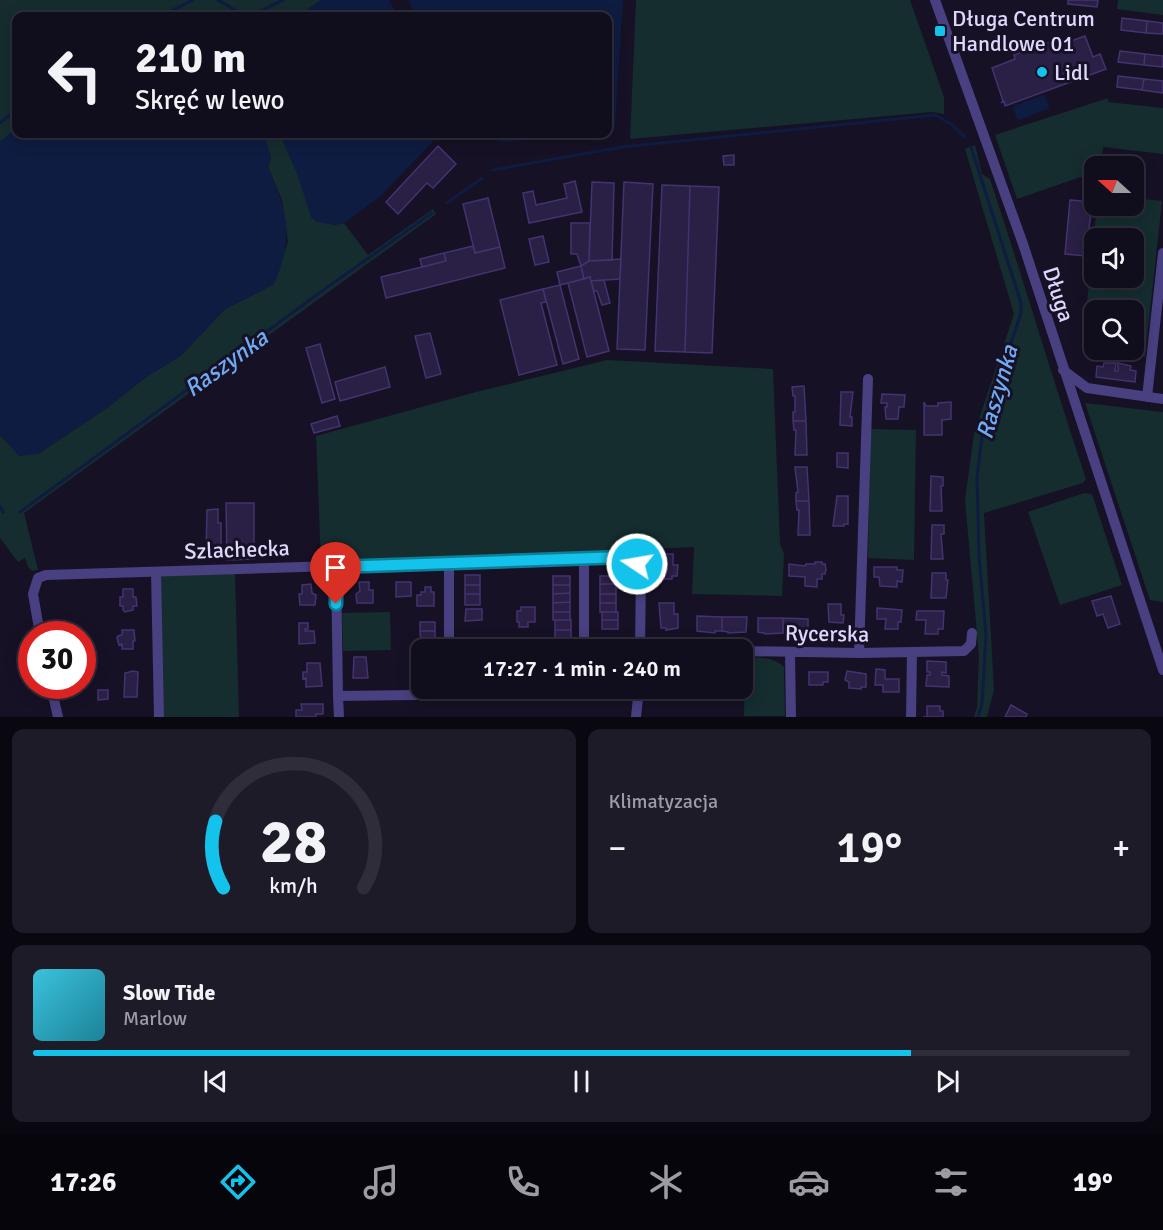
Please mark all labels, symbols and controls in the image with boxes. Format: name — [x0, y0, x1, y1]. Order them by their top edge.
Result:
place label: Długa Centrum Handlowe 01 — [952, 5, 1095, 57]
marker: Długa Centrum Handlowe 01 — [933, 24, 947, 38]
text: 210 m — [135, 33, 246, 84]
icon: left — [36, 36, 114, 114]
place label: Lidl — [1054, 59, 1089, 86]
marker: Lidl — [1035, 65, 1049, 79]
text: Skręć w lewo — [135, 84, 285, 117]
north arrow — [1084, 156, 1144, 216]
map controls — [1084, 156, 1144, 360]
button: sound — [1084, 228, 1144, 288]
street label: Długa — [1037, 263, 1080, 325]
button: search — [1084, 300, 1144, 360]
water label: Raszynka — [178, 322, 274, 403]
water label: Raszynka — [969, 341, 1025, 442]
position arrow — [605, 532, 669, 596]
street label: Szlachecka — [184, 534, 290, 565]
pin — [310, 542, 361, 604]
icon: arrive — [319, 551, 352, 584]
street label: Rycerska — [785, 619, 869, 648]
speed limit sign: 30 — [18, 621, 96, 699]
text: 17:27 · 1 min · 240 m — [483, 655, 681, 682]
text: Klimatyzacja — [609, 789, 718, 814]
text: 28 — [260, 803, 327, 880]
text: 19° — [836, 820, 902, 875]
text: − — [609, 828, 626, 869]
text: + — [1112, 828, 1130, 869]
text: km/h — [269, 873, 318, 899]
text: Slow Tide — [123, 979, 215, 1006]
text: Marlow — [123, 1006, 187, 1031]
icon: previous — [199, 1065, 232, 1098]
icon: pause — [565, 1065, 598, 1098]
icon: next — [931, 1065, 964, 1098]
icon: directions — [217, 1161, 259, 1203]
icon: music — [360, 1161, 402, 1203]
icon: phone — [502, 1161, 544, 1203]
icon: climate — [645, 1161, 687, 1203]
icon: car — [788, 1161, 830, 1203]
icon: filters — [930, 1161, 972, 1203]
text: 17:26 — [50, 1166, 117, 1199]
text: 19° — [1073, 1166, 1113, 1199]

